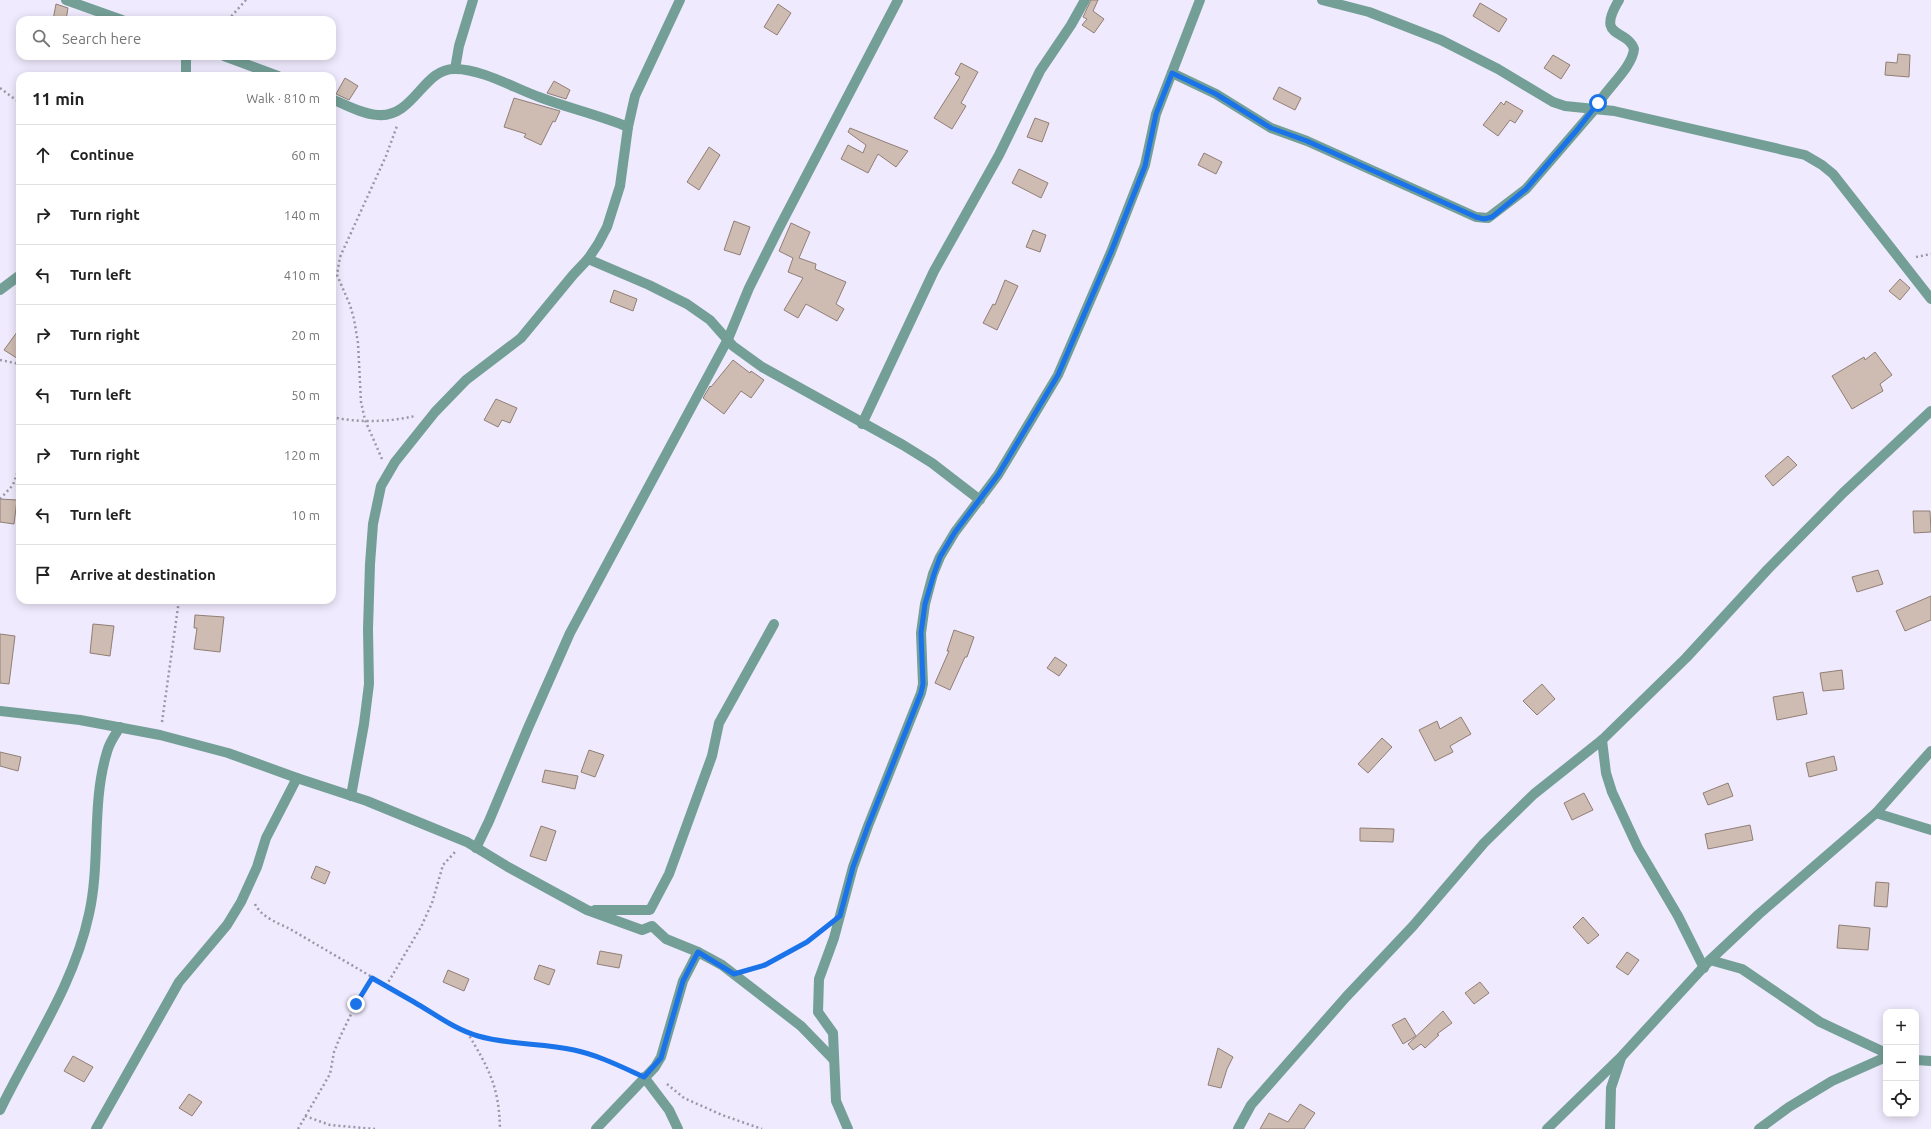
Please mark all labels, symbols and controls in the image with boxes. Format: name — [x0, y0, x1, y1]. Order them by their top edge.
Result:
search box — [16, 16, 336, 60]
icon: search — [30, 27, 52, 49]
text: Search here — [62, 30, 141, 47]
text: 11 min — [32, 89, 85, 108]
text: Walk · 810 m — [246, 91, 320, 105]
route start — [1589, 94, 1607, 112]
icon: ahead — [32, 144, 54, 166]
text: Continue — [70, 146, 134, 163]
text: 60 m — [291, 148, 320, 162]
icon: right — [32, 204, 54, 226]
text: Turn right — [70, 206, 140, 223]
text: 140 m — [284, 208, 320, 222]
icon: left — [32, 264, 54, 286]
text: Turn left — [70, 266, 131, 283]
text: 410 m — [284, 268, 320, 282]
icon: right — [32, 324, 54, 346]
text: Turn right — [70, 326, 140, 343]
text: 20 m — [291, 328, 320, 342]
icon: left — [32, 384, 54, 406]
text: Turn left — [70, 386, 131, 403]
text: 50 m — [291, 388, 320, 402]
icon: right — [32, 444, 54, 466]
text: Turn right — [70, 446, 140, 463]
text: 120 m — [284, 448, 320, 462]
icon: left — [32, 504, 54, 526]
text: Turn left — [70, 506, 131, 523]
text: 10 m — [291, 508, 320, 522]
icon: arrive — [32, 564, 54, 586]
text: Arrive at destination — [70, 566, 216, 583]
route end — [347, 995, 365, 1013]
map controls — [1883, 1009, 1919, 1117]
button: + — [1883, 1009, 1919, 1045]
button: − — [1883, 1045, 1919, 1081]
button: locate — [1883, 1081, 1919, 1117]

